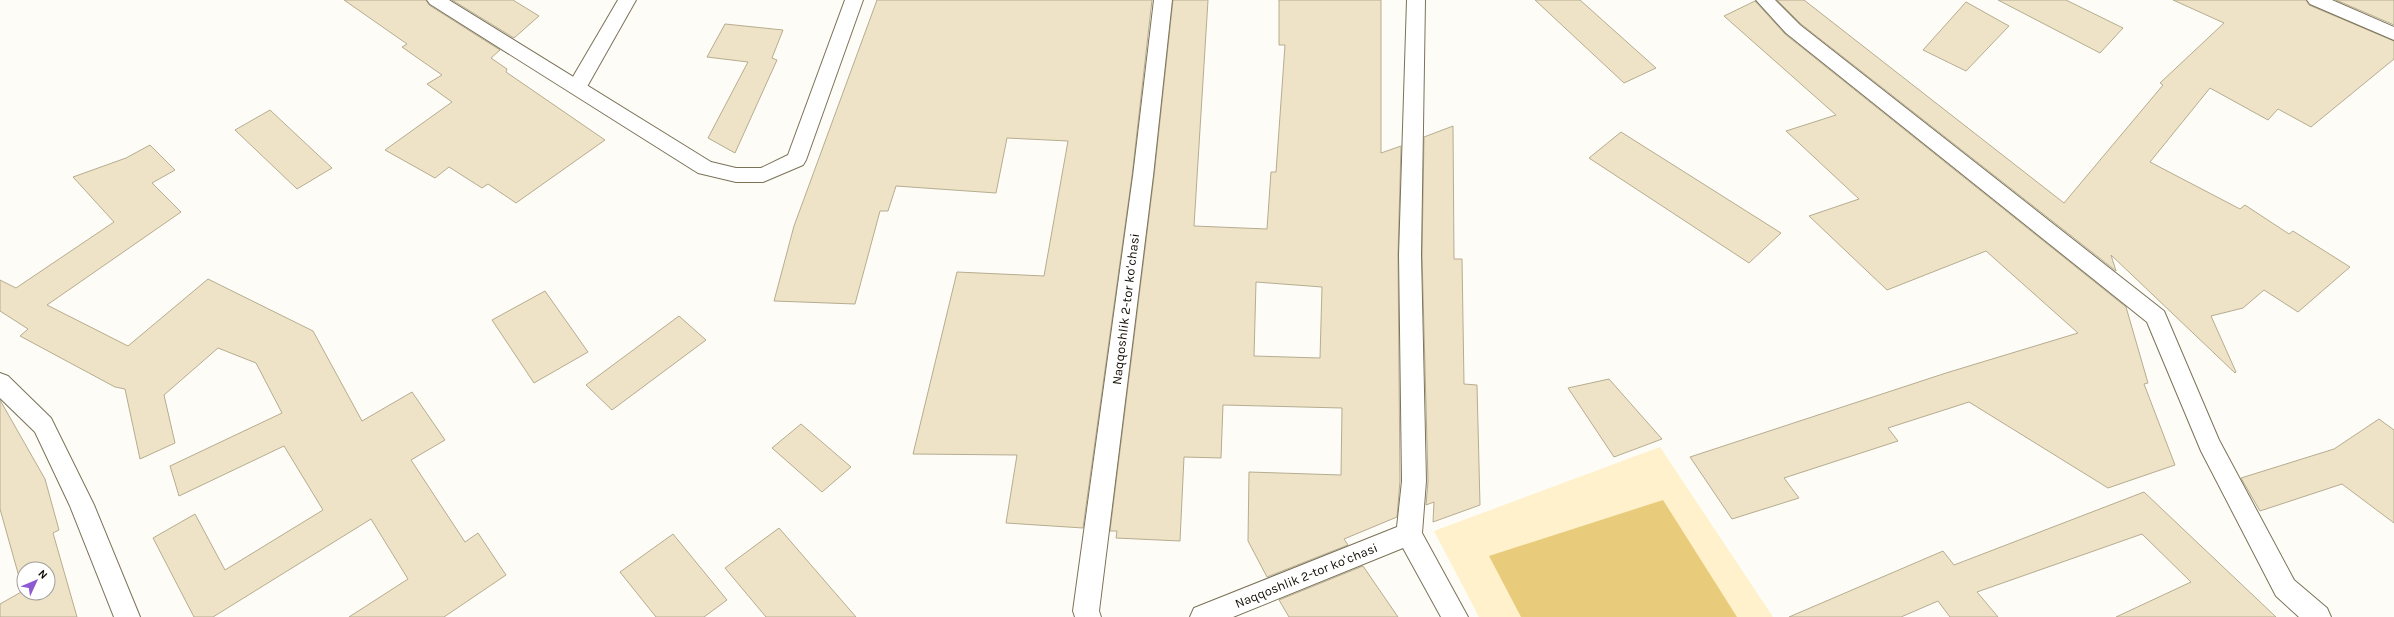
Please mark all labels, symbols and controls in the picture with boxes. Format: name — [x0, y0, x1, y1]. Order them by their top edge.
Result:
street label: Naqqoshlik 2-tor koʻchasi — [1109, 232, 1143, 386]
street label: Naqqoshlik 2-tor koʻchasi — [1233, 540, 1380, 612]
north arrow — [16, 561, 56, 601]
text: N — [35, 567, 50, 582]

